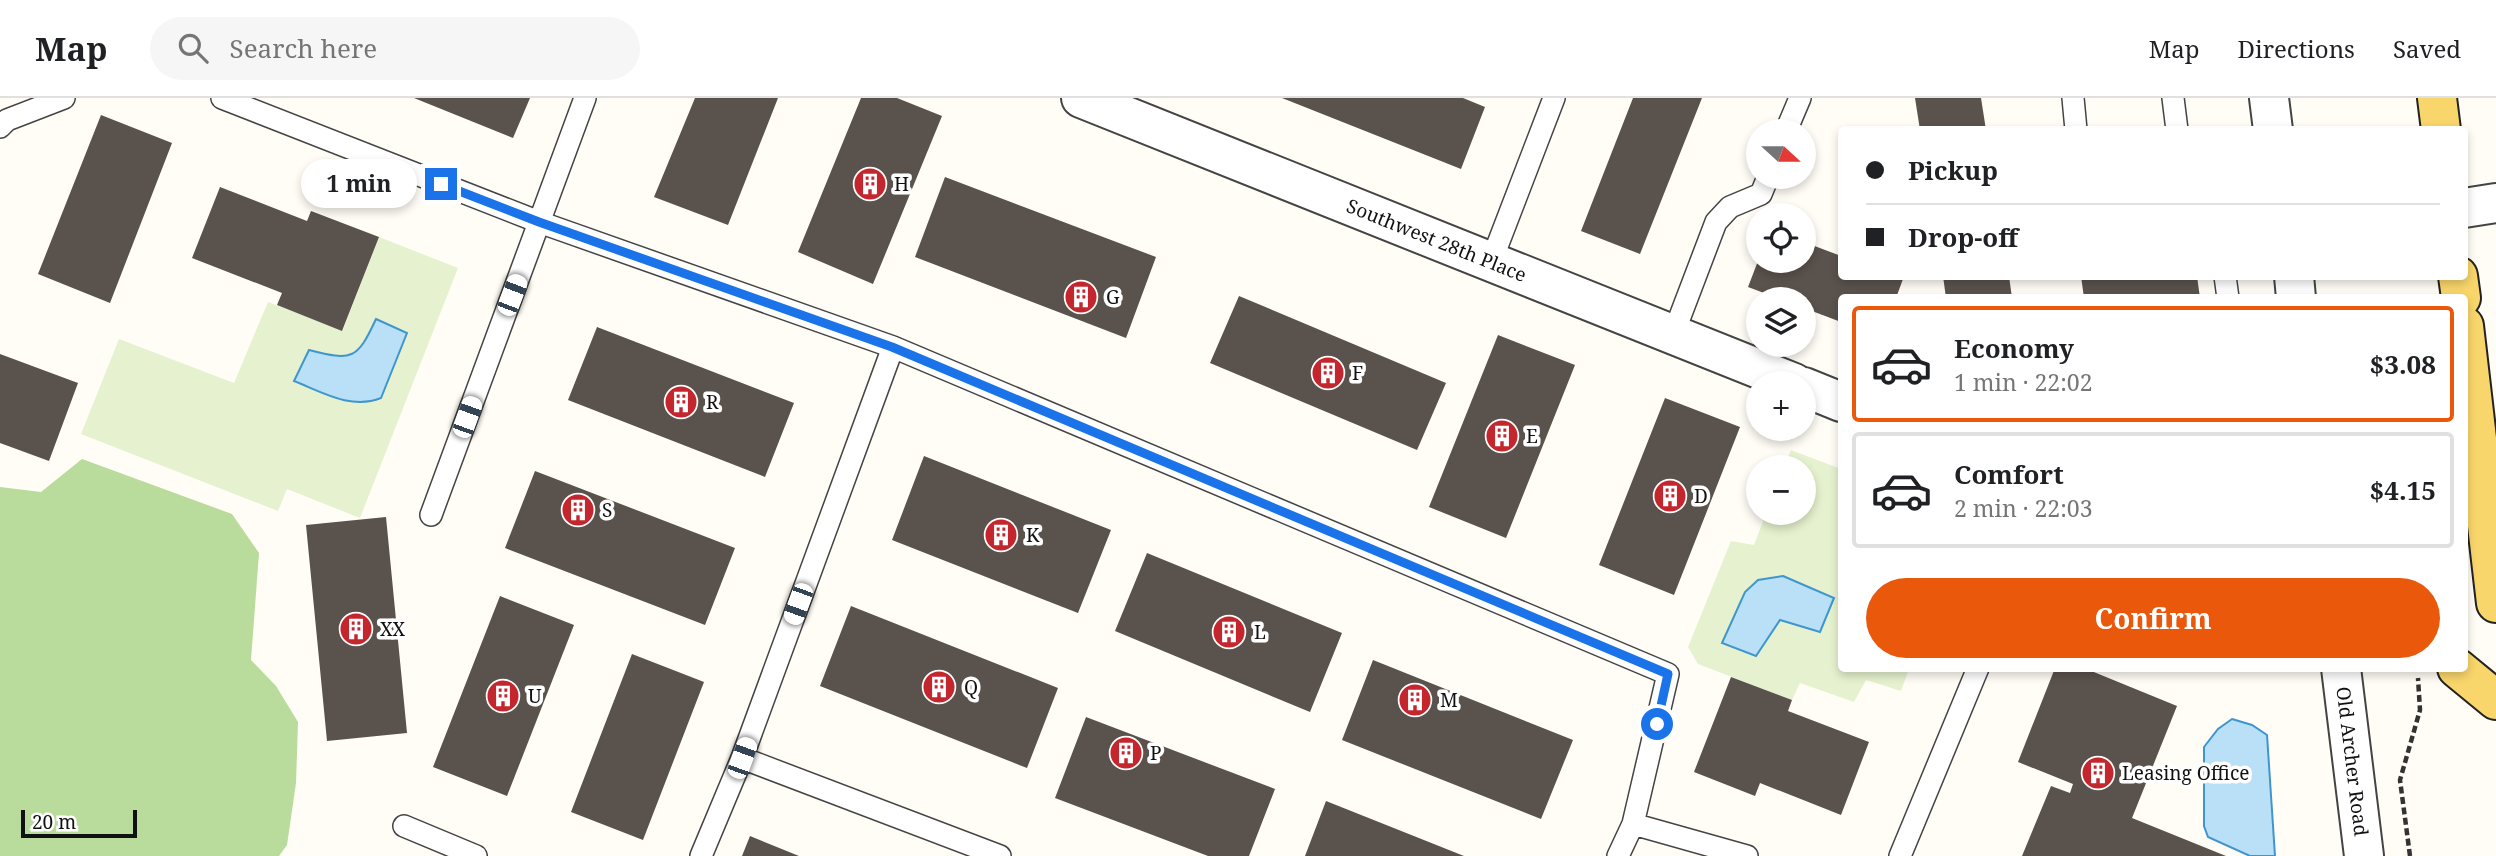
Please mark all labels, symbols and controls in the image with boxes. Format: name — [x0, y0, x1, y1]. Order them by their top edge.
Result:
search box — [150, 17, 640, 80]
text: Map — [35, 26, 108, 71]
icon: search — [174, 29, 212, 67]
text: Search here — [230, 30, 377, 66]
text: Map — [2149, 32, 2200, 65]
text: Directions — [2238, 32, 2355, 65]
text: Saved — [2393, 32, 2461, 65]
north arrow — [1746, 119, 1816, 189]
map controls — [1746, 119, 1816, 525]
text: Pickup — [1908, 152, 1998, 188]
callout: 1 min — [301, 160, 416, 208]
building icon: H — [851, 165, 889, 203]
text: 1 min — [326, 167, 392, 199]
route end — [425, 168, 457, 200]
place label: H — [894, 171, 909, 197]
street label: Southwest 28th Place — [1343, 193, 1530, 288]
button: locate — [1746, 203, 1816, 273]
text: Drop-off — [1908, 219, 2018, 255]
car — [495, 272, 530, 318]
building icon: G — [1062, 278, 1100, 316]
place label: G — [1106, 284, 1120, 310]
button: layers — [1746, 287, 1816, 357]
text: Economy — [1954, 330, 2074, 366]
icon: car — [1870, 333, 1933, 396]
text: $3.08 — [2370, 346, 2436, 382]
building icon: F — [1309, 354, 1347, 392]
place label: F — [1352, 360, 1363, 386]
text: 1 min · 22:02 — [1954, 366, 2092, 398]
button: + — [1746, 371, 1816, 441]
building icon: R — [662, 383, 700, 421]
place label: R — [706, 389, 719, 415]
car — [450, 394, 485, 440]
building icon: E — [1483, 417, 1521, 455]
place label: E — [1526, 423, 1538, 449]
button: − — [1746, 455, 1816, 525]
text: Comfort — [1954, 456, 2064, 492]
icon: car — [1870, 459, 1933, 522]
text: $4.15 — [2370, 472, 2436, 508]
building icon: D — [1651, 477, 1689, 515]
place label: D — [1694, 483, 1708, 509]
building icon: S — [559, 491, 597, 529]
text: 2 min · 22:03 — [1954, 492, 2092, 524]
place label: S — [602, 497, 612, 523]
building icon: K — [982, 516, 1020, 554]
place label: K — [1026, 522, 1040, 548]
button: Confirm — [1866, 578, 2440, 658]
car — [781, 581, 816, 627]
building icon: XX — [337, 610, 375, 648]
building icon: L — [1210, 613, 1248, 651]
place label: XX — [380, 616, 406, 642]
place label: L — [1254, 619, 1266, 645]
building icon: Q — [920, 668, 958, 706]
place label: Q — [964, 674, 978, 700]
building icon: U — [484, 677, 522, 715]
building icon: M — [1396, 681, 1434, 719]
place label: U — [528, 683, 542, 709]
street label: Old Archer Road — [2330, 685, 2374, 838]
place label: M — [1440, 687, 1458, 713]
route start — [1641, 708, 1673, 740]
building icon: P — [1107, 734, 1145, 772]
car — [725, 735, 760, 781]
place label: P — [1150, 740, 1161, 766]
building icon: Leasing Office — [2079, 754, 2117, 792]
place label: Leasing Office — [2122, 760, 2249, 786]
scale bar — [21, 807, 136, 839]
text: 20 m — [32, 809, 76, 835]

